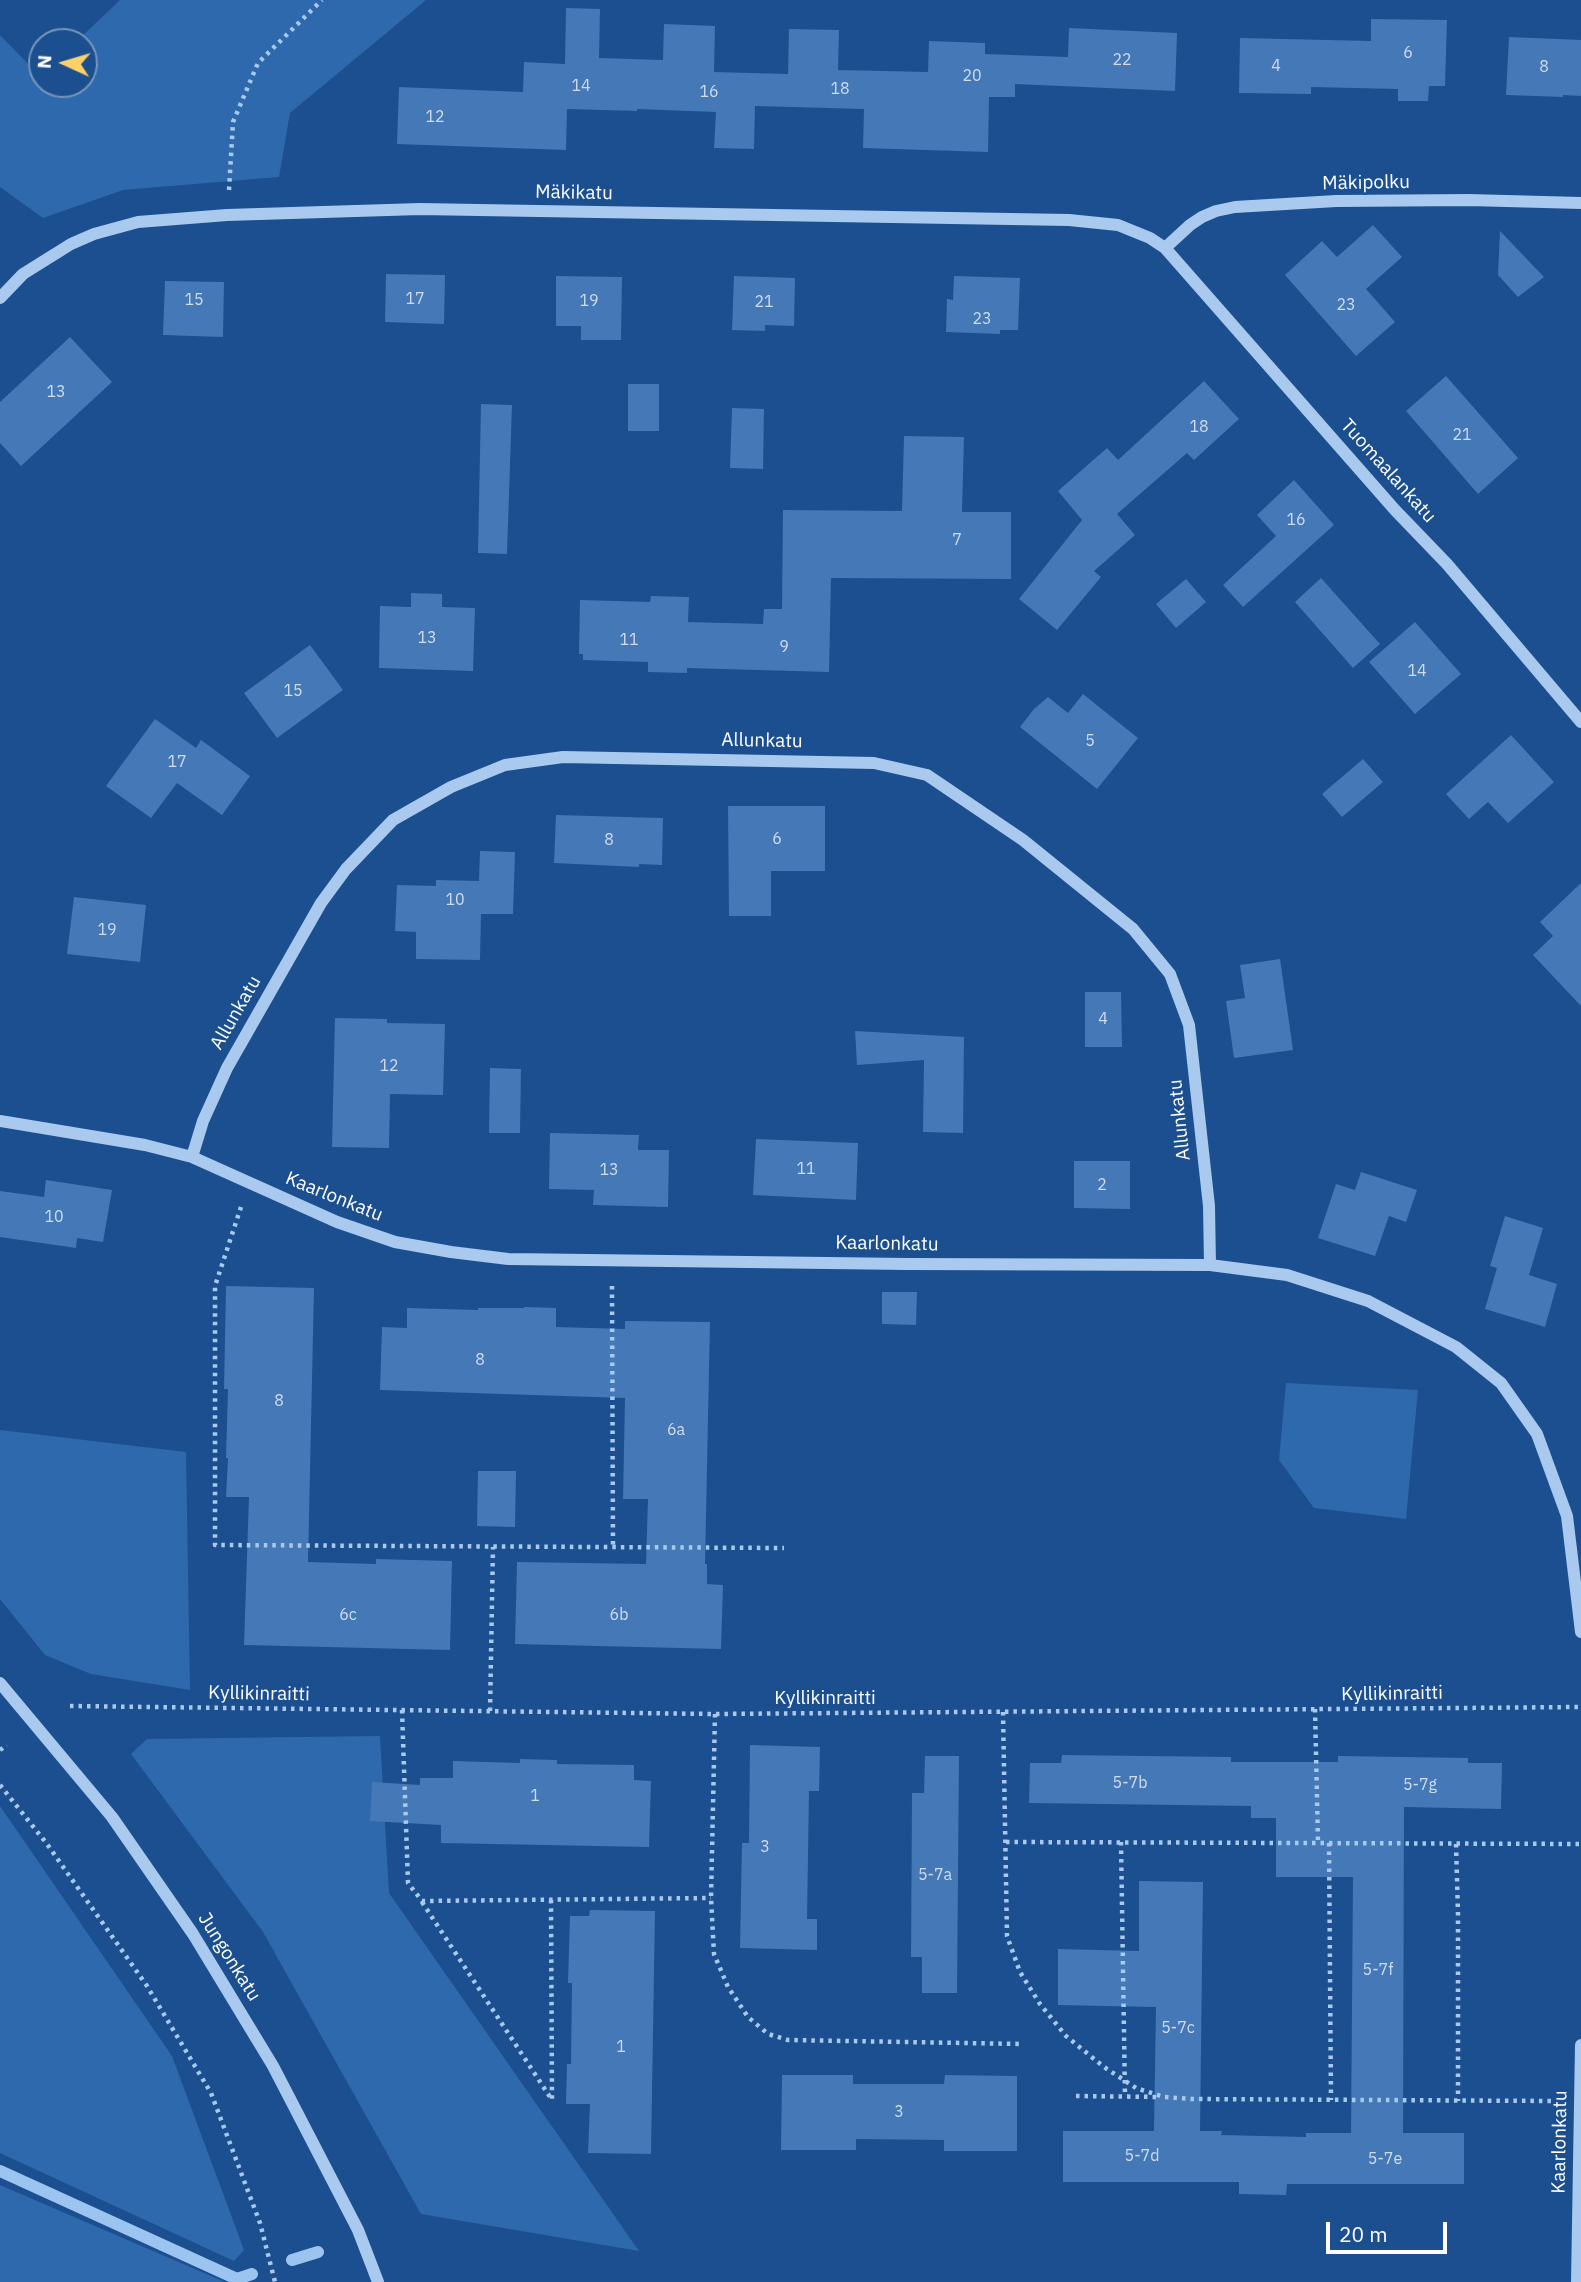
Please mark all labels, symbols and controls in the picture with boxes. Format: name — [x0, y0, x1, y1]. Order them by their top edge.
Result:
north arrow — [28, 28, 98, 98]
house number: 6 — [1403, 43, 1413, 63]
house number: 22 — [1112, 50, 1132, 70]
text: N — [32, 54, 56, 69]
house number: 4 — [1271, 56, 1281, 76]
house number: 8 — [1539, 57, 1549, 77]
house number: 20 — [962, 66, 982, 86]
house number: 14 — [571, 76, 591, 96]
house number: 18 — [830, 79, 850, 99]
house number: 16 — [699, 82, 719, 102]
house number: 12 — [425, 107, 445, 127]
street label: Mäkipolku — [1322, 171, 1410, 195]
street label: Mäkikatu — [535, 181, 613, 205]
house number: 17 — [405, 289, 425, 309]
house number: 15 — [184, 290, 204, 310]
house number: 19 — [579, 291, 599, 311]
house number: 21 — [754, 292, 774, 312]
house number: 23 — [1336, 295, 1356, 315]
house number: 23 — [972, 309, 992, 329]
house number: 13 — [46, 382, 66, 402]
street label: Tuomaalankatu — [1335, 414, 1441, 528]
house number: 18 — [1189, 417, 1209, 437]
house number: 21 — [1452, 425, 1472, 445]
house number: 16 — [1286, 510, 1306, 530]
house number: 7 — [952, 530, 962, 550]
house number: 13 — [417, 628, 437, 648]
house number: 11 — [619, 630, 639, 650]
house number: 9 — [779, 637, 789, 657]
house number: 14 — [1407, 661, 1427, 681]
house number: 15 — [283, 681, 303, 701]
street label: Allunkatu — [721, 729, 803, 753]
house number: 5 — [1085, 731, 1095, 751]
house number: 17 — [167, 752, 187, 772]
house number: 6 — [772, 829, 782, 849]
house number: 8 — [604, 830, 614, 850]
house number: 10 — [445, 890, 465, 910]
house number: 19 — [97, 920, 117, 940]
street label: Allunkatu — [206, 972, 266, 1054]
house number: 4 — [1098, 1009, 1108, 1029]
house number: 12 — [379, 1056, 399, 1076]
street label: Allunkatu — [1164, 1078, 1196, 1162]
house number: 11 — [796, 1159, 816, 1179]
house number: 13 — [599, 1160, 619, 1180]
street label: Kaarlonkatu — [282, 1167, 386, 1227]
house number: 2 — [1097, 1175, 1107, 1195]
house number: 10 — [44, 1207, 64, 1227]
street label: Kaarlonkatu — [835, 1232, 939, 1256]
house number: 8 — [475, 1350, 485, 1370]
house number: 8 — [274, 1391, 284, 1411]
house number: 6a — [667, 1420, 685, 1440]
house number: 6c — [339, 1605, 357, 1625]
house number: 6b — [610, 1605, 628, 1625]
street label: Kyllikinraitti — [208, 1682, 310, 1706]
street label: Kyllikinraitti — [1341, 1682, 1443, 1706]
street label: Kyllikinraitti — [774, 1688, 876, 1710]
house number: 5-7b — [1113, 1773, 1147, 1793]
house number: 5-7g — [1403, 1775, 1437, 1795]
house number: 1 — [530, 1786, 540, 1806]
house number: 3 — [760, 1837, 770, 1857]
house number: 5-7a — [918, 1865, 952, 1885]
street label: Jungonkatu — [193, 1908, 265, 2006]
house number: 5-7f — [1363, 1960, 1393, 1980]
house number: 5-7c — [1161, 2018, 1195, 2038]
house number: 1 — [616, 2037, 626, 2057]
street label: Kaarlonkatu — [1548, 2090, 1572, 2194]
house number: 3 — [894, 2102, 904, 2122]
house number: 5-7d — [1125, 2146, 1159, 2166]
house number: 5-7e — [1368, 2149, 1402, 2169]
scale bar — [1329, 2208, 1450, 2252]
text: 20 m — [1339, 2220, 1388, 2248]

